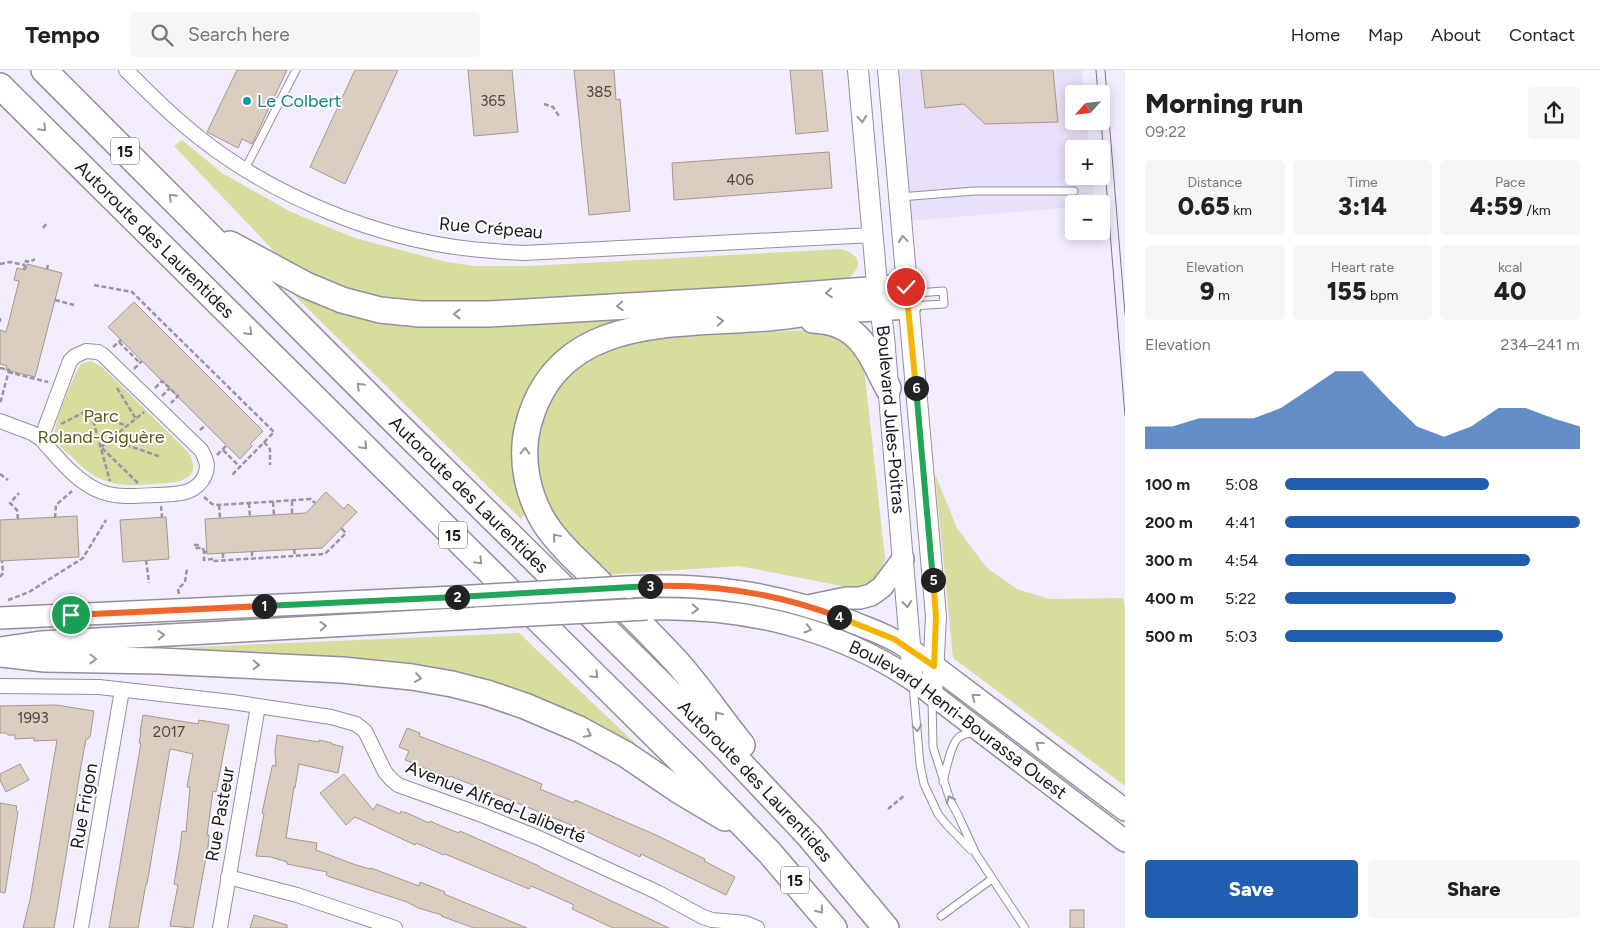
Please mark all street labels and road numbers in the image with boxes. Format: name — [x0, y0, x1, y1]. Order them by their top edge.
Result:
road number: 15 — [111, 138, 139, 164]
street label: Autoroute des Laurentides — [71, 156, 239, 323]
street label: Rue Crépeau — [438, 213, 544, 243]
street label: Boulevard Jules-Poitras — [872, 324, 910, 514]
street label: Autoroute des Laurentides — [385, 412, 553, 578]
road number: 15 — [439, 522, 467, 548]
street label: Boulevard Henri-Bourassa Ouest — [846, 636, 1071, 804]
street label: Autoroute des Laurentides — [673, 696, 837, 867]
street label: Avenue Alfred-Laliberté — [403, 756, 589, 848]
street label: Rue Frigon — [66, 761, 102, 851]
street label: Rue Pasteur — [201, 765, 239, 863]
road number: 15 — [781, 866, 809, 894]

